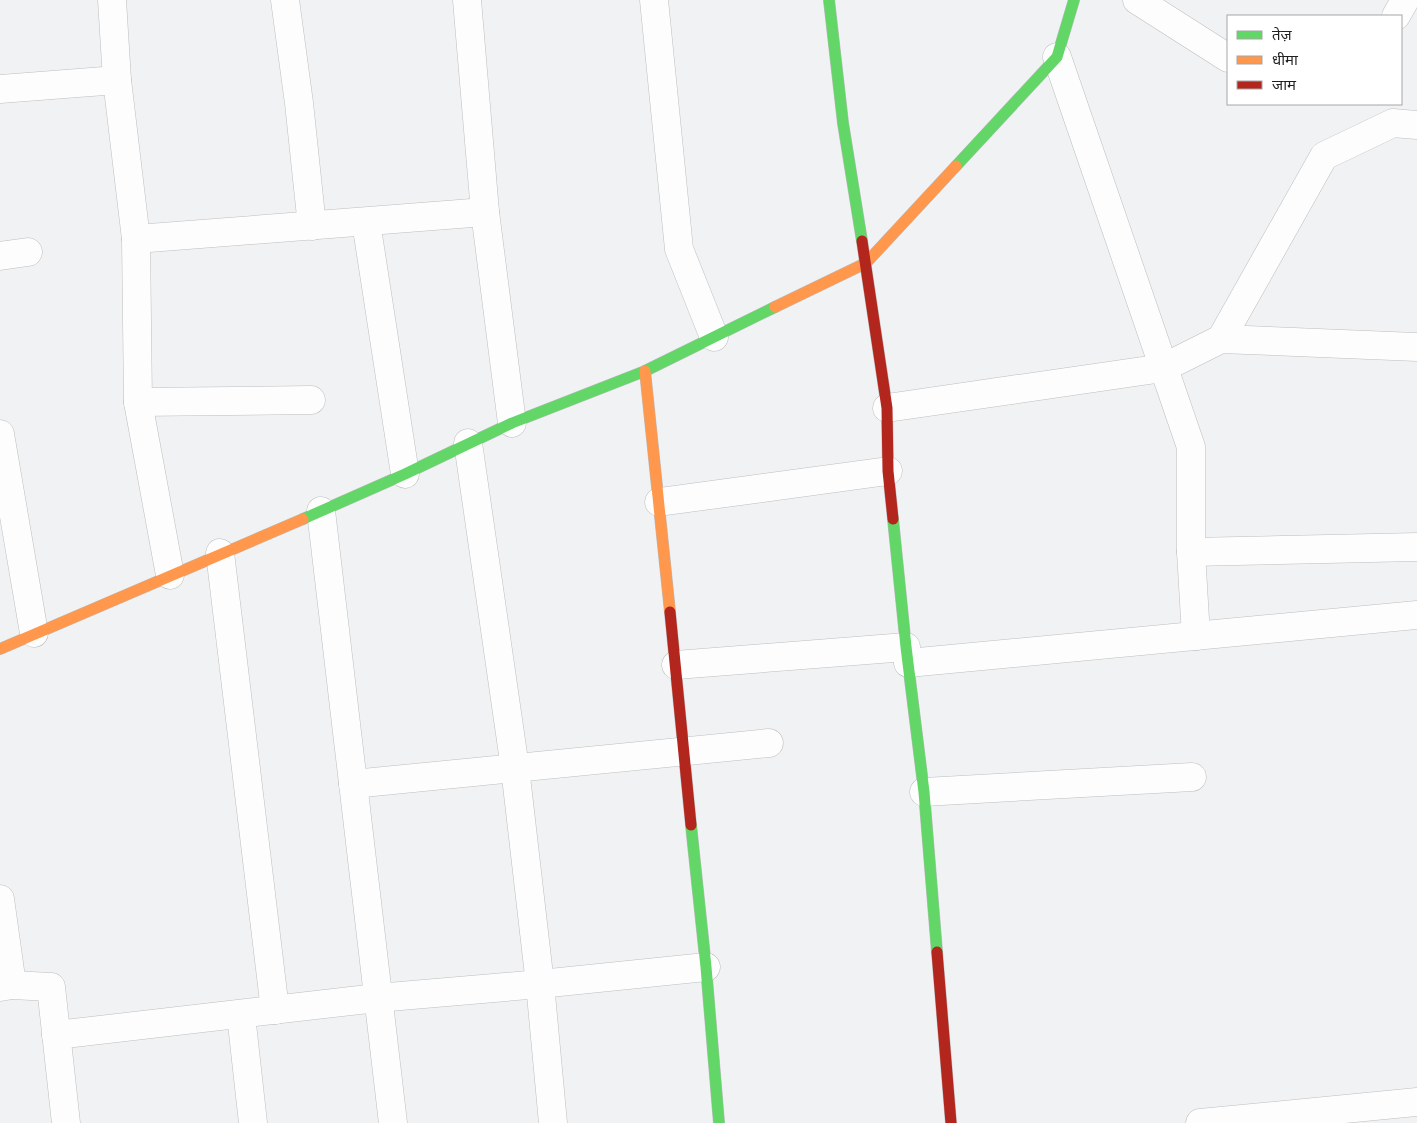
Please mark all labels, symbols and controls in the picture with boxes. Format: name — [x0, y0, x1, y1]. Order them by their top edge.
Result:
legend — [1227, 15, 1402, 105]
text: तेज़ — [1272, 26, 1293, 44]
text: धीमा — [1272, 51, 1299, 69]
text: जाम — [1272, 76, 1297, 94]

